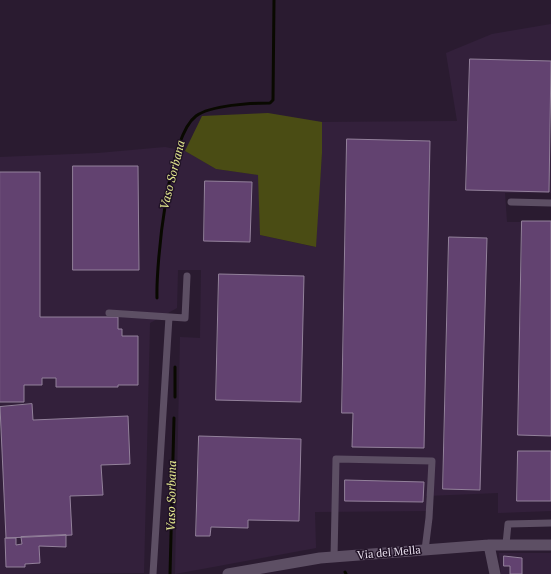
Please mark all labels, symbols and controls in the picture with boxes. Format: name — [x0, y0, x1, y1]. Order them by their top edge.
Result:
water label: Vaso Sorbana — [157, 139, 189, 211]
water label: Vaso Sorbana — [164, 460, 180, 532]
street label: Via del Mella — [357, 544, 421, 562]

